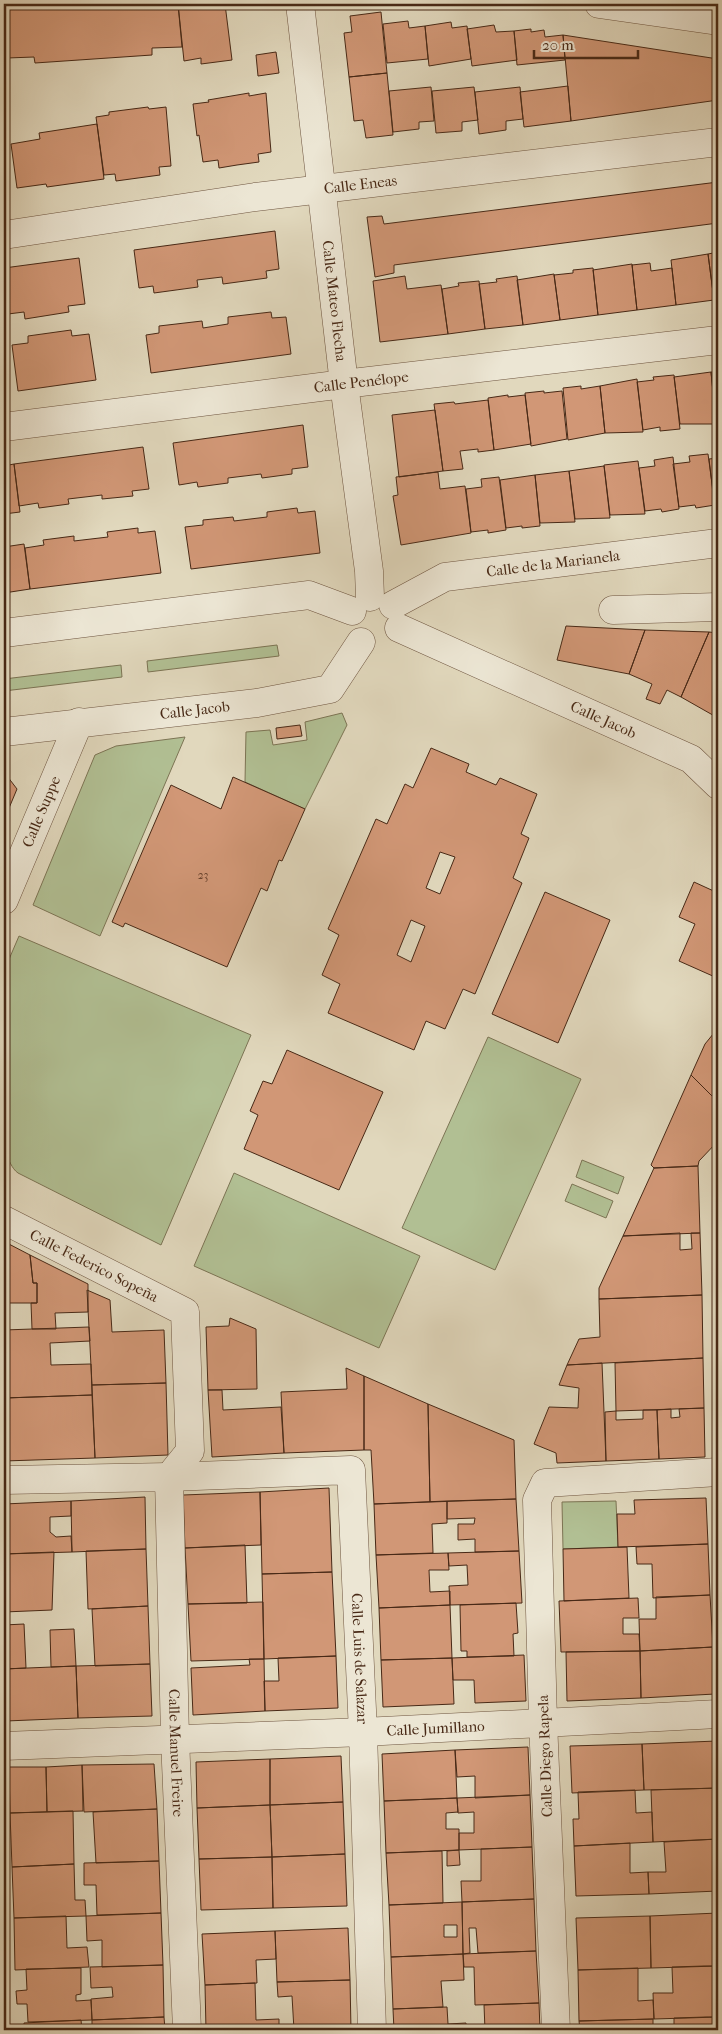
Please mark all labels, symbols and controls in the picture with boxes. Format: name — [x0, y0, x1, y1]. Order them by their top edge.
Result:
scale bar — [534, 28, 638, 60]
text: 20 m — [542, 36, 574, 54]
street label: Calle Eneas — [323, 171, 398, 198]
street label: Calle Mateo Flecha — [318, 239, 350, 364]
street label: Calle Penélope — [313, 367, 410, 397]
street label: Calle de la Marianela — [485, 546, 622, 581]
street label: Calle Jacob — [159, 697, 231, 723]
street label: Calle Jacob — [568, 697, 639, 742]
street label: Calle Suppe — [18, 773, 65, 850]
house number: 23 — [197, 868, 209, 882]
street label: Calle Federico Sopeña — [27, 1226, 162, 1306]
street label: Calle Luis de Salazar — [348, 1593, 372, 1725]
street label: Calle Manuel Freire — [165, 1689, 187, 1818]
street label: Calle Diego Rapela — [534, 1693, 556, 1818]
street label: Calle Jumillano — [386, 1717, 486, 1740]

